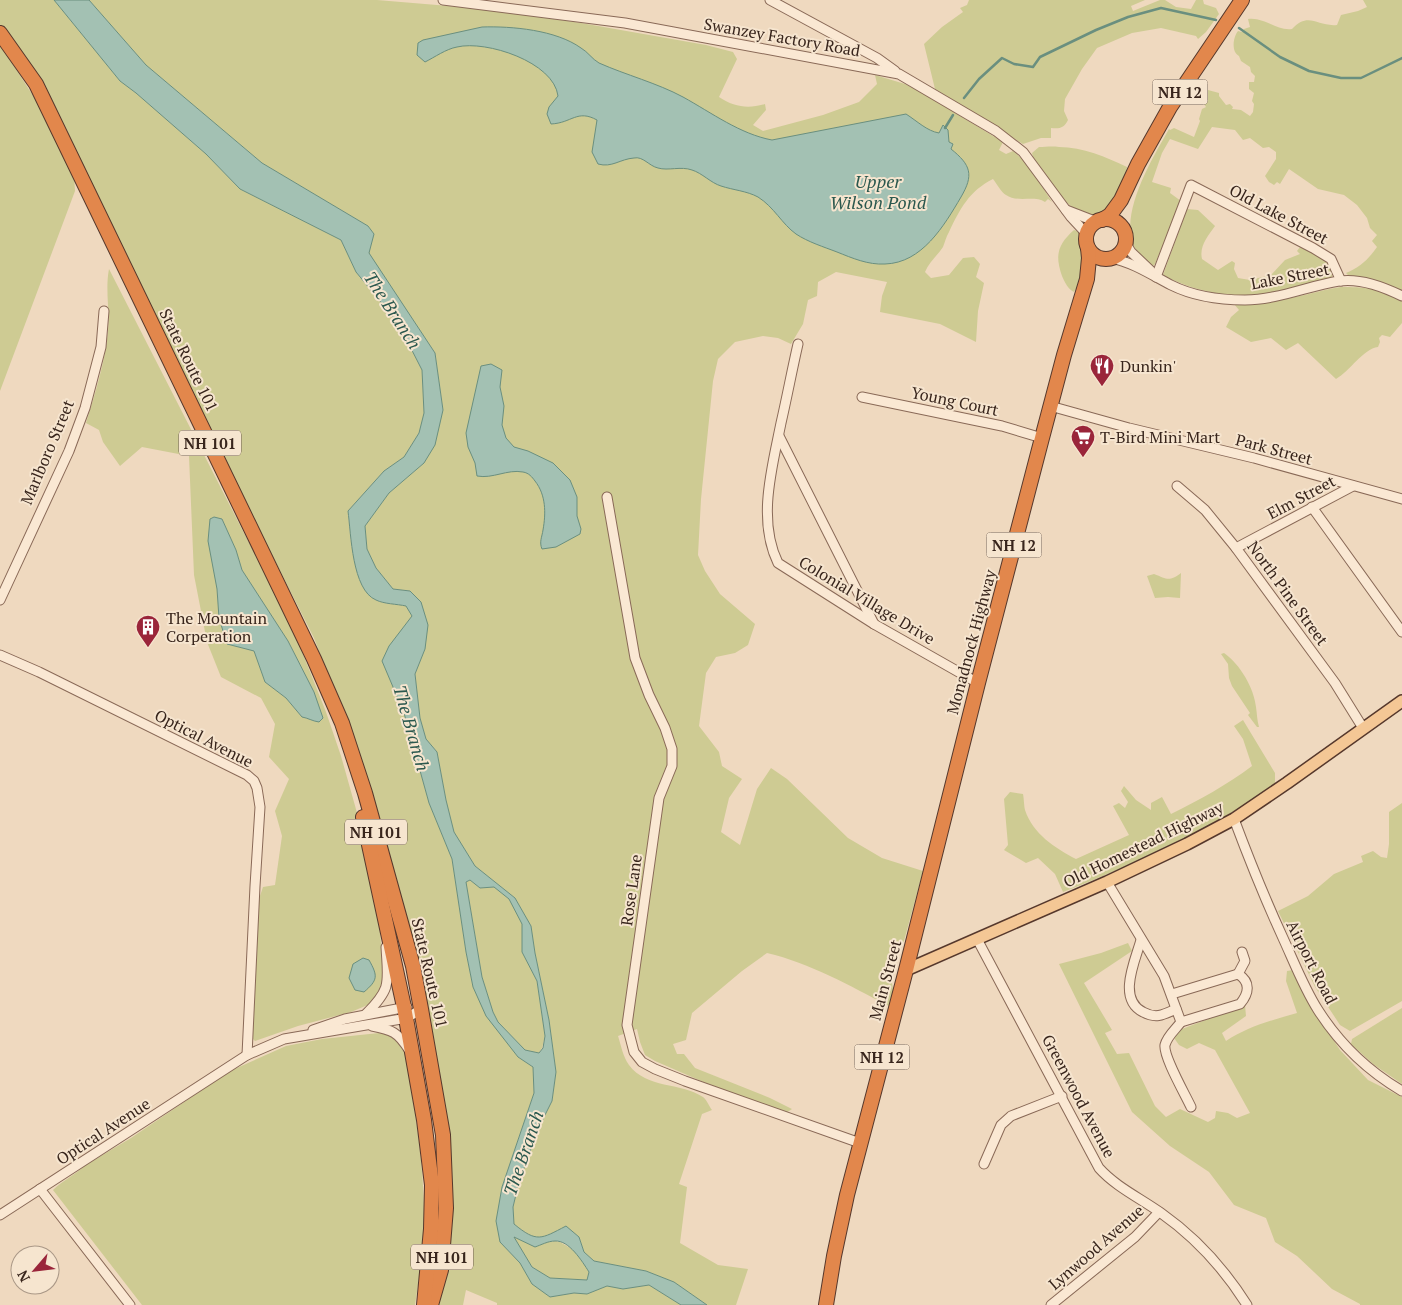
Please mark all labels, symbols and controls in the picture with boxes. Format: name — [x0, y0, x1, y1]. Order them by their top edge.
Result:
street label: Swanzey Factory Road — [702, 12, 862, 62]
road number: NH 12 — [1152, 80, 1208, 104]
water label: Upper Wilson Pond — [830, 169, 927, 214]
street label: Old Lake Street — [1226, 179, 1332, 249]
street label: Lake Street — [1249, 258, 1331, 294]
water label: The Branch — [359, 266, 427, 354]
street label: State Route 101 — [155, 305, 223, 415]
restaurant icon: Dunkin' — [1089, 353, 1115, 387]
place label: Dunkin' — [1120, 355, 1176, 377]
street label: Young Court — [909, 381, 1001, 421]
street label: Marlboro Street — [15, 396, 79, 508]
supermarket icon: T-Bird Mini Mart — [1070, 424, 1096, 458]
place label: T-Bird Mini Mart — [1100, 426, 1220, 448]
street label: Park Street — [1233, 428, 1315, 470]
road number: NH 101 — [179, 430, 241, 456]
street label: Elm Street — [1263, 470, 1339, 524]
road number: NH 12 — [986, 532, 1042, 558]
street label: North Pine Street — [1243, 536, 1333, 650]
street label: Colonial Village Drive — [795, 551, 939, 649]
street label: Monadnock Highway — [941, 566, 1001, 717]
place label: The Mountain Corperation — [166, 607, 267, 647]
building icon: The Mountain Corperation — [135, 614, 161, 648]
water label: The Branch — [388, 682, 436, 774]
street label: Optical Avenue — [151, 704, 257, 772]
street label: Old Homestead Highway — [1059, 795, 1228, 892]
road number: NH 101 — [345, 820, 407, 844]
street label: Rose Lane — [615, 853, 647, 927]
street label: State Route 101 — [407, 916, 453, 1030]
street label: Airport Road — [1281, 916, 1343, 1008]
street label: Main Street — [864, 937, 906, 1023]
street label: Greenwood Avenue — [1037, 1030, 1121, 1162]
road number: NH 12 — [854, 1044, 910, 1070]
street label: Optical Avenue — [52, 1092, 154, 1170]
water label: The Branch — [497, 1107, 549, 1199]
street label: Lynwood Avenue — [1044, 1199, 1148, 1295]
road number: NH 101 — [411, 1244, 473, 1270]
north arrow — [10, 1245, 60, 1295]
text: N — [12, 1267, 34, 1285]

